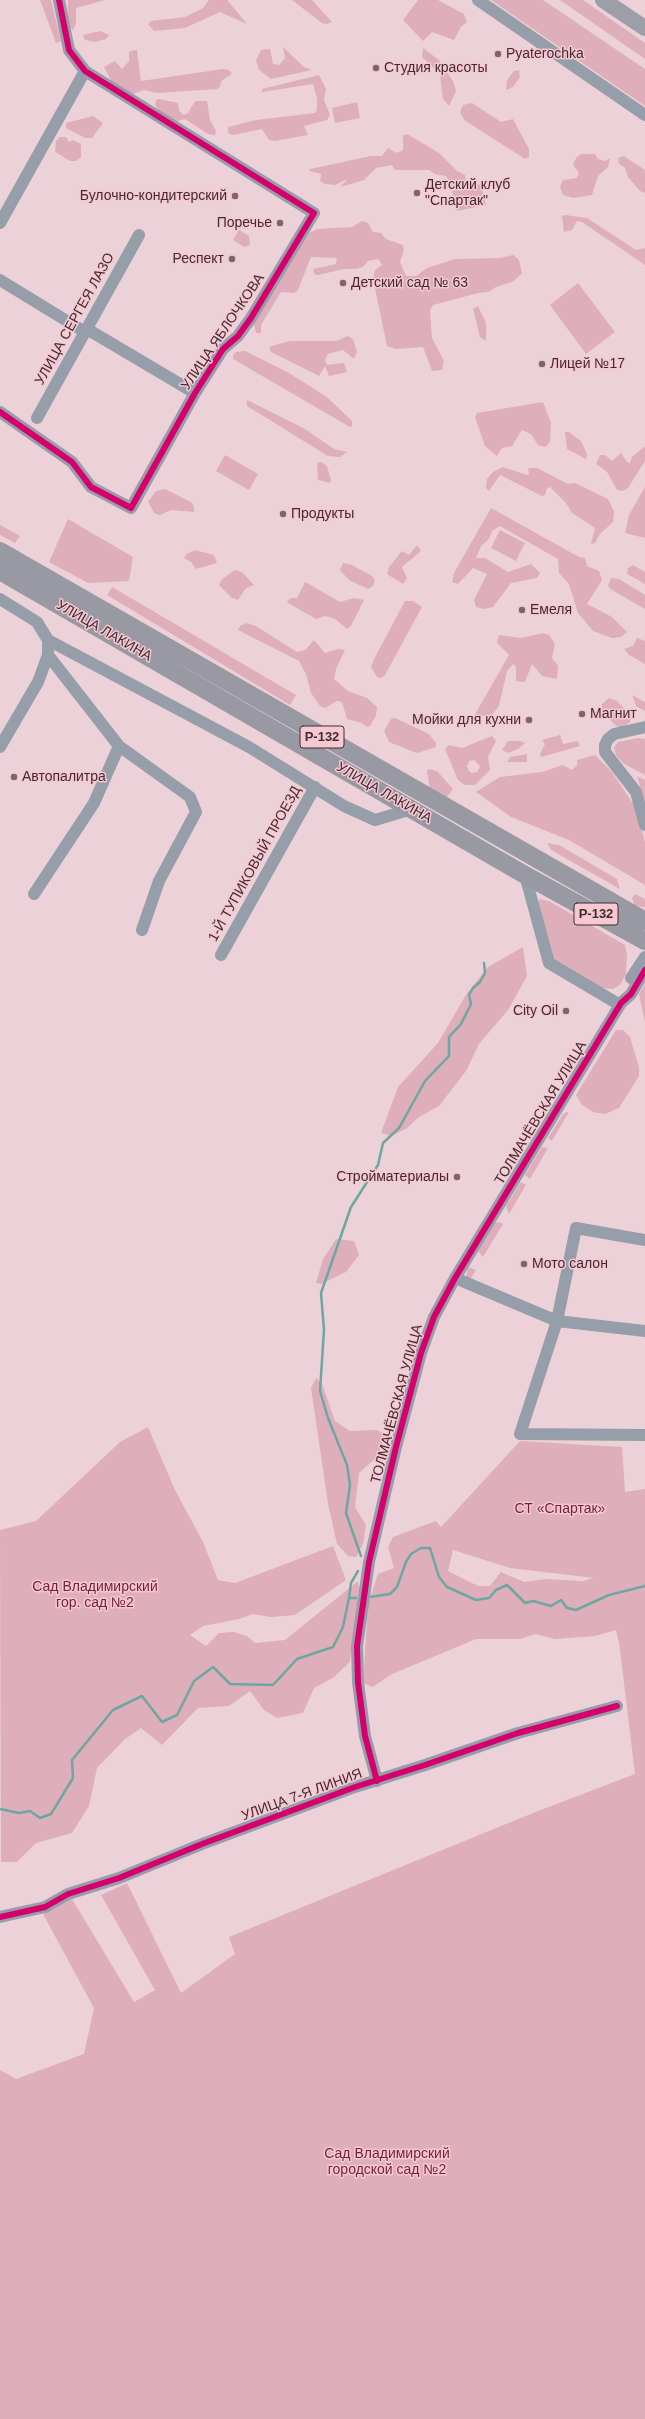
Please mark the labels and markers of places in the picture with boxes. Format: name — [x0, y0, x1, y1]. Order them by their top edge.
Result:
place label: Pyaterochka — [506, 46, 584, 62]
marker: Pyaterochka — [493, 49, 503, 59]
place label: Студия красоты — [384, 60, 487, 76]
marker: Студия красоты — [371, 63, 381, 73]
place label: Детский клуб "Спартак" — [425, 177, 510, 210]
place label: Булочно-кондитерский — [80, 188, 227, 204]
marker: Детский клуб "Спартак" — [412, 188, 422, 198]
marker: Булочно-кондитерский — [230, 191, 240, 201]
place label: Поречье — [217, 215, 272, 231]
marker: Поречье — [275, 218, 285, 228]
place label: Респект — [172, 251, 224, 267]
marker: Респект — [227, 254, 237, 264]
place label: Детский сад № 63 — [351, 275, 468, 291]
marker: Детский сад № 63 — [338, 278, 348, 288]
place label: Лицей №17 — [550, 356, 625, 372]
marker: Лицей №17 — [537, 359, 547, 369]
place label: Продукты — [291, 506, 354, 522]
marker: Продукты — [278, 509, 288, 519]
place label: Емеля — [530, 602, 572, 618]
marker: Емеля — [517, 605, 527, 615]
place label: Магнит — [590, 706, 637, 722]
marker: Магнит — [577, 709, 587, 719]
place label: Мойки для кухни — [412, 712, 521, 728]
marker: Мойки для кухни — [524, 715, 534, 725]
place label: Автопалитра — [22, 769, 106, 785]
marker: Автопалитра — [9, 772, 19, 782]
place label: City Oil — [513, 1003, 558, 1019]
marker: City Oil — [561, 1006, 571, 1016]
place label: Стройматериалы — [336, 1169, 449, 1185]
marker: Стройматериалы — [452, 1172, 462, 1182]
place label: Мото салон — [532, 1256, 608, 1272]
marker: Мото салон — [519, 1259, 529, 1269]

